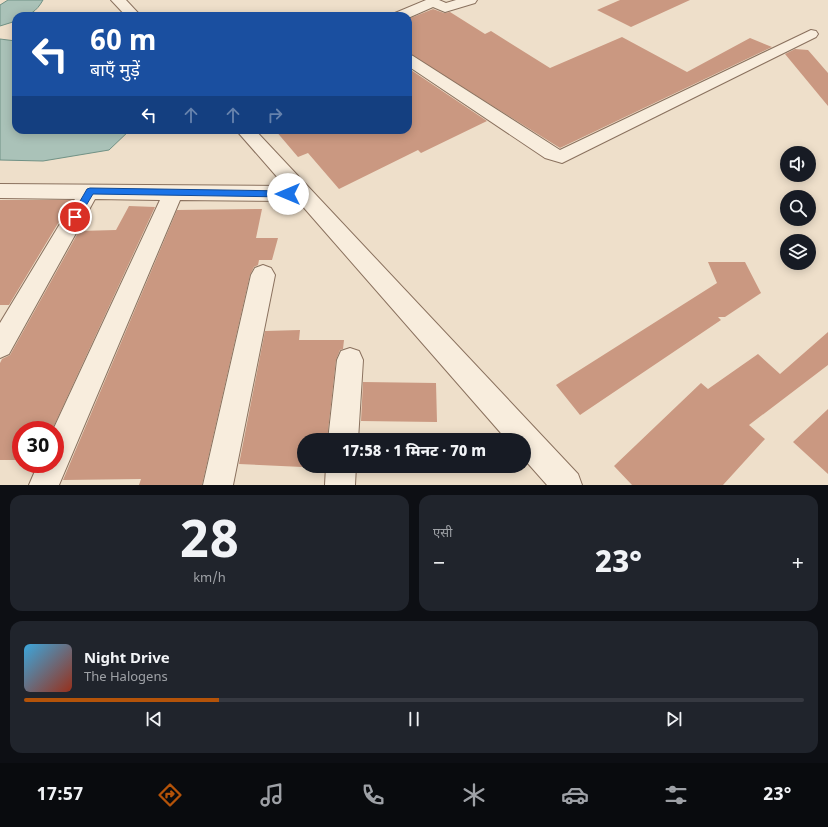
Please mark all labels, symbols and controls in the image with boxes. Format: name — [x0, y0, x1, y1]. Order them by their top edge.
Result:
text: 60 m — [90, 25, 156, 61]
icon: left — [24, 28, 76, 80]
text: बाएँ मुड़ें — [90, 60, 140, 83]
icon: left — [138, 104, 160, 126]
icon: ahead — [180, 104, 202, 126]
icon: ahead — [222, 104, 244, 126]
icon: right — [264, 104, 286, 126]
map controls — [780, 146, 816, 270]
button: sound — [780, 146, 816, 182]
position arrow — [267, 173, 309, 215]
button: search — [780, 190, 816, 226]
pin — [58, 200, 92, 234]
icon: arrive — [64, 206, 86, 228]
button: layers — [780, 234, 816, 270]
speed limit sign: 30 — [12, 421, 64, 473]
text: 17:58 · 1 मिनट · 70 m — [342, 443, 486, 462]
text: 28 — [180, 510, 239, 578]
text: एसी — [433, 525, 452, 542]
text: 23° — [595, 545, 642, 584]
text: − — [433, 550, 445, 579]
text: + — [792, 550, 804, 579]
text: km/h — [193, 570, 226, 587]
text: Night Drive — [84, 650, 170, 669]
text: The Halogens — [84, 669, 168, 686]
icon: previous — [143, 708, 165, 730]
icon: pause — [403, 708, 425, 730]
icon: next — [663, 708, 685, 730]
icon: directions — [156, 781, 184, 809]
icon: music — [258, 781, 286, 809]
icon: phone — [359, 781, 387, 809]
icon: climate — [460, 781, 488, 809]
icon: car — [561, 781, 589, 809]
icon: filters — [662, 781, 690, 809]
text: 17:57 — [37, 784, 83, 807]
text: 23° — [763, 784, 791, 807]

